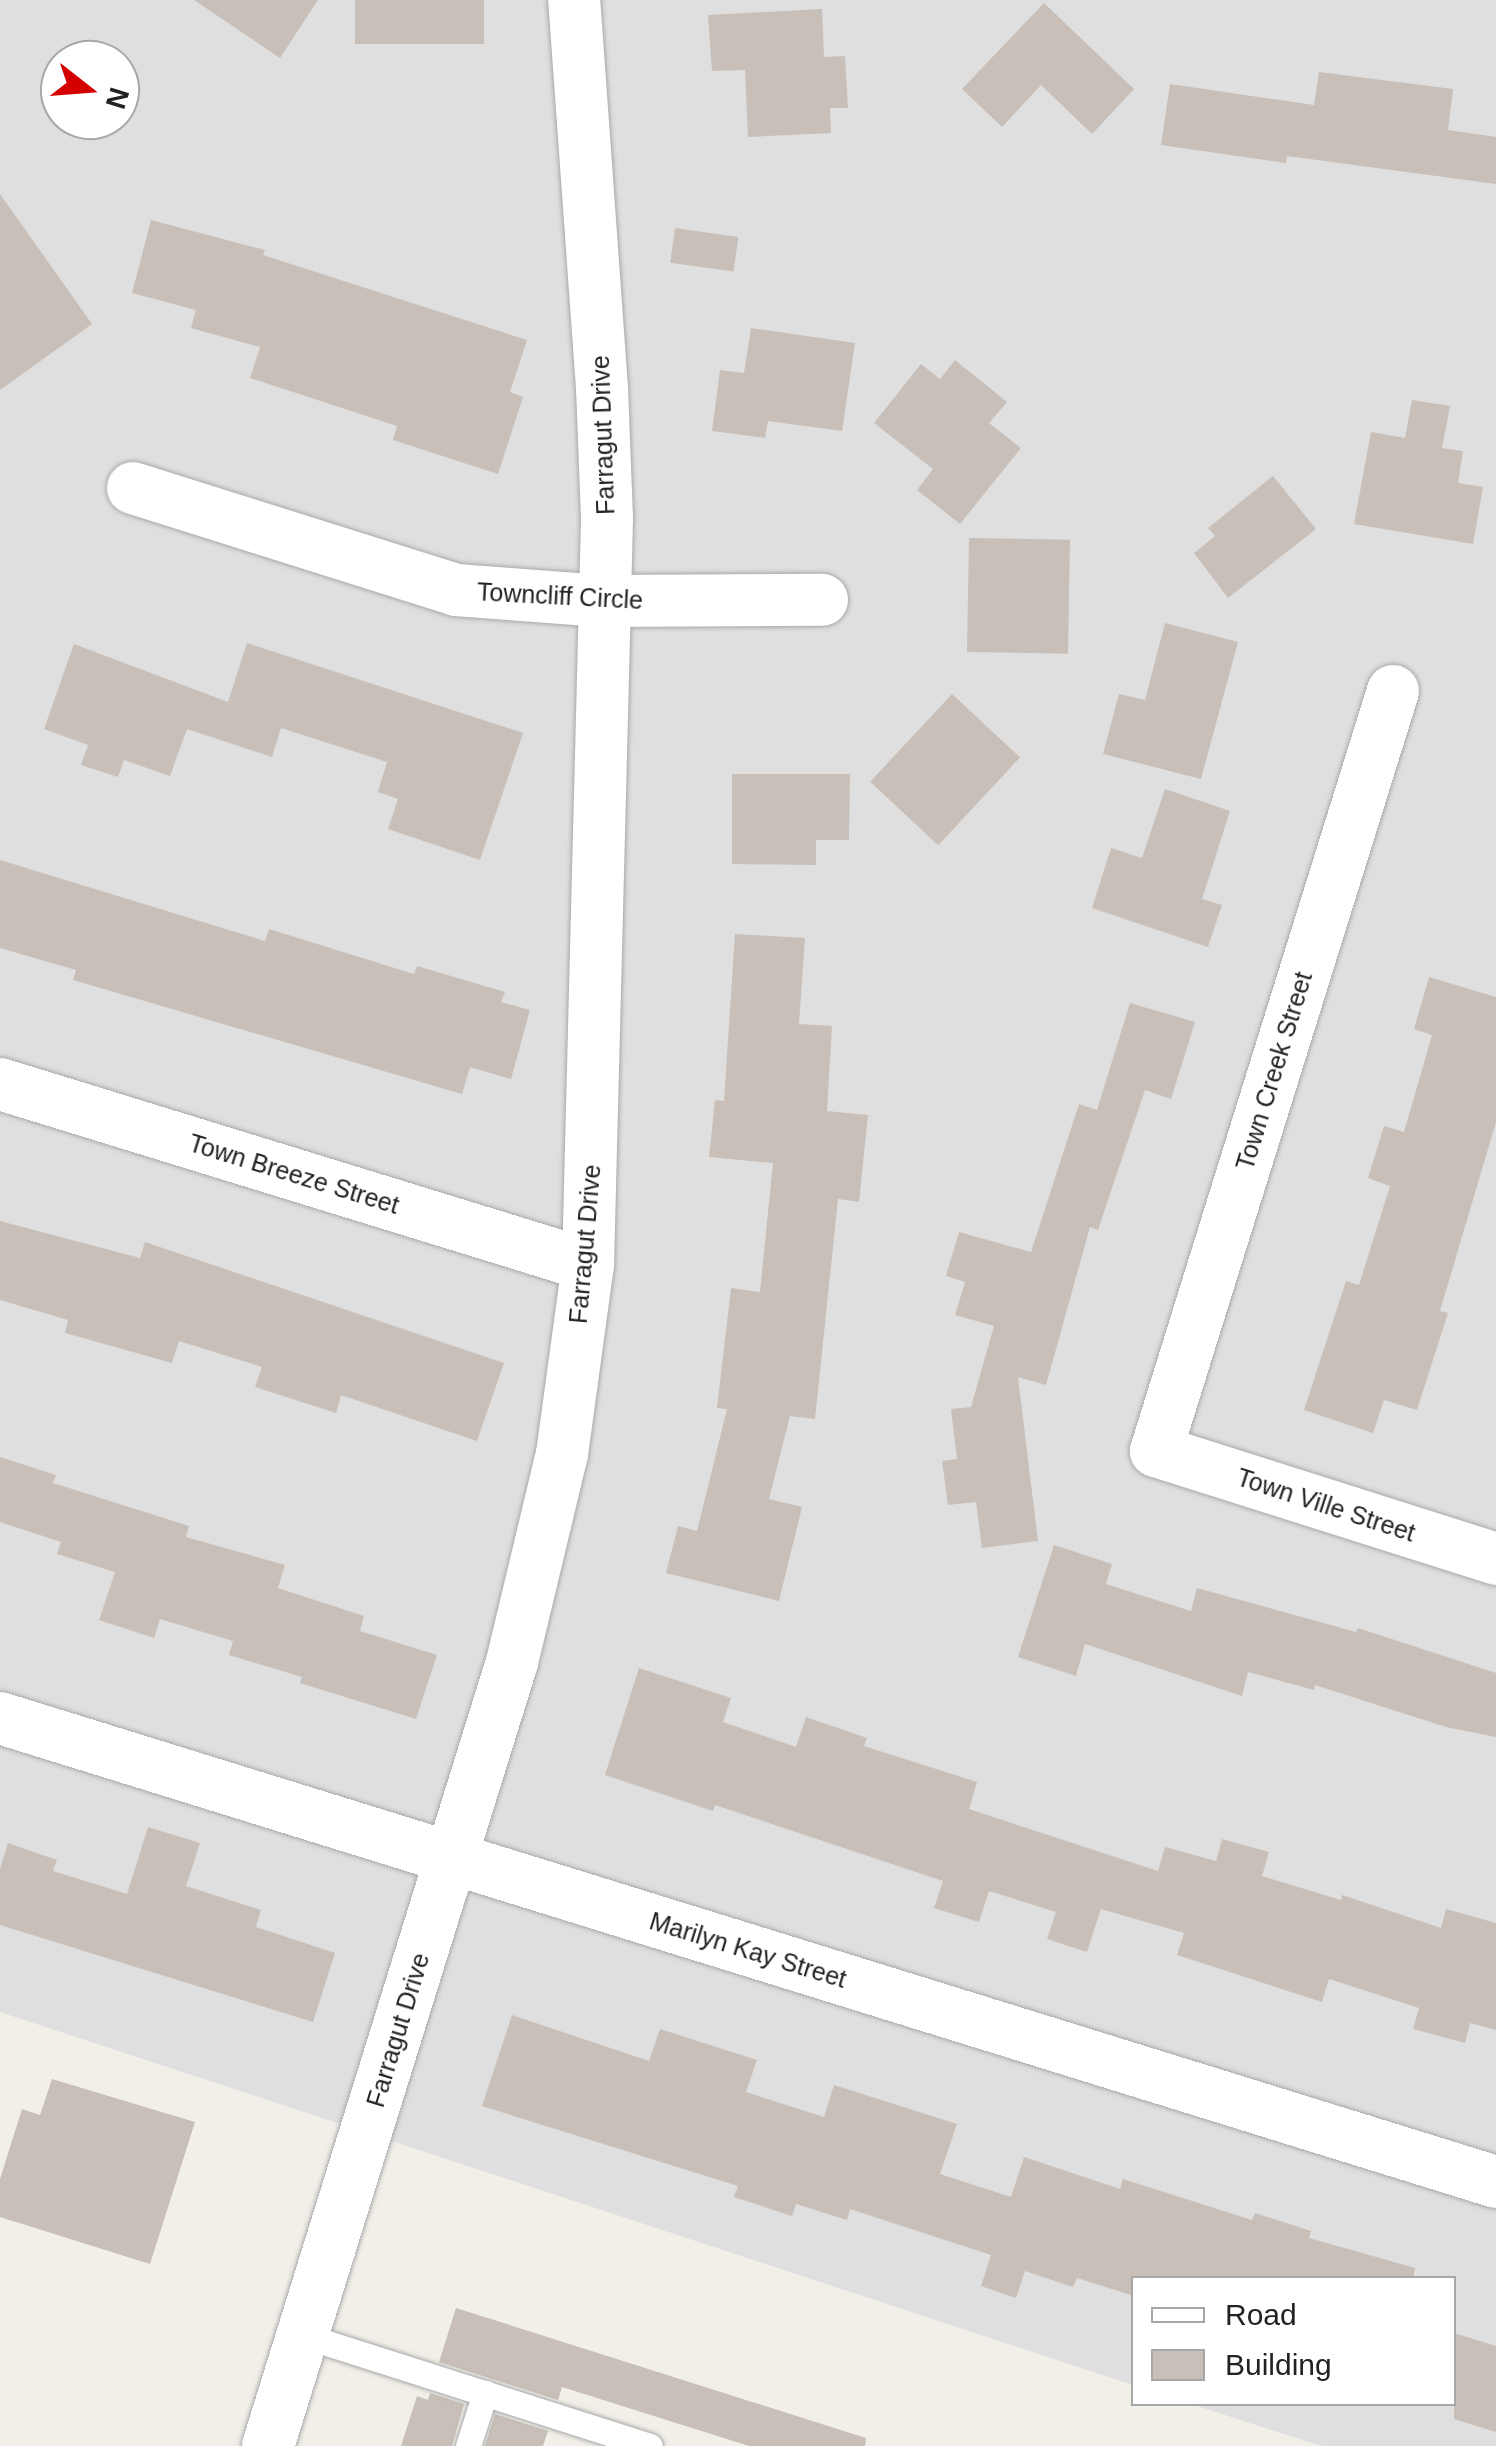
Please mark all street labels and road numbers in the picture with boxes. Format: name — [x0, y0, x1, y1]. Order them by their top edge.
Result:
street label: Farragut Drive — [585, 355, 621, 515]
street label: Towncliff Circle — [476, 577, 644, 615]
street label: Town Creek Street — [1230, 968, 1318, 1174]
street label: Town Breeze Street — [185, 1128, 403, 1220]
street label: Farragut Drive — [563, 1163, 607, 1325]
street label: Town Ville Street — [1233, 1462, 1419, 1548]
street label: Marilyn Kay Street — [646, 1906, 850, 1994]
street label: Farragut Drive — [360, 1949, 436, 2111]

